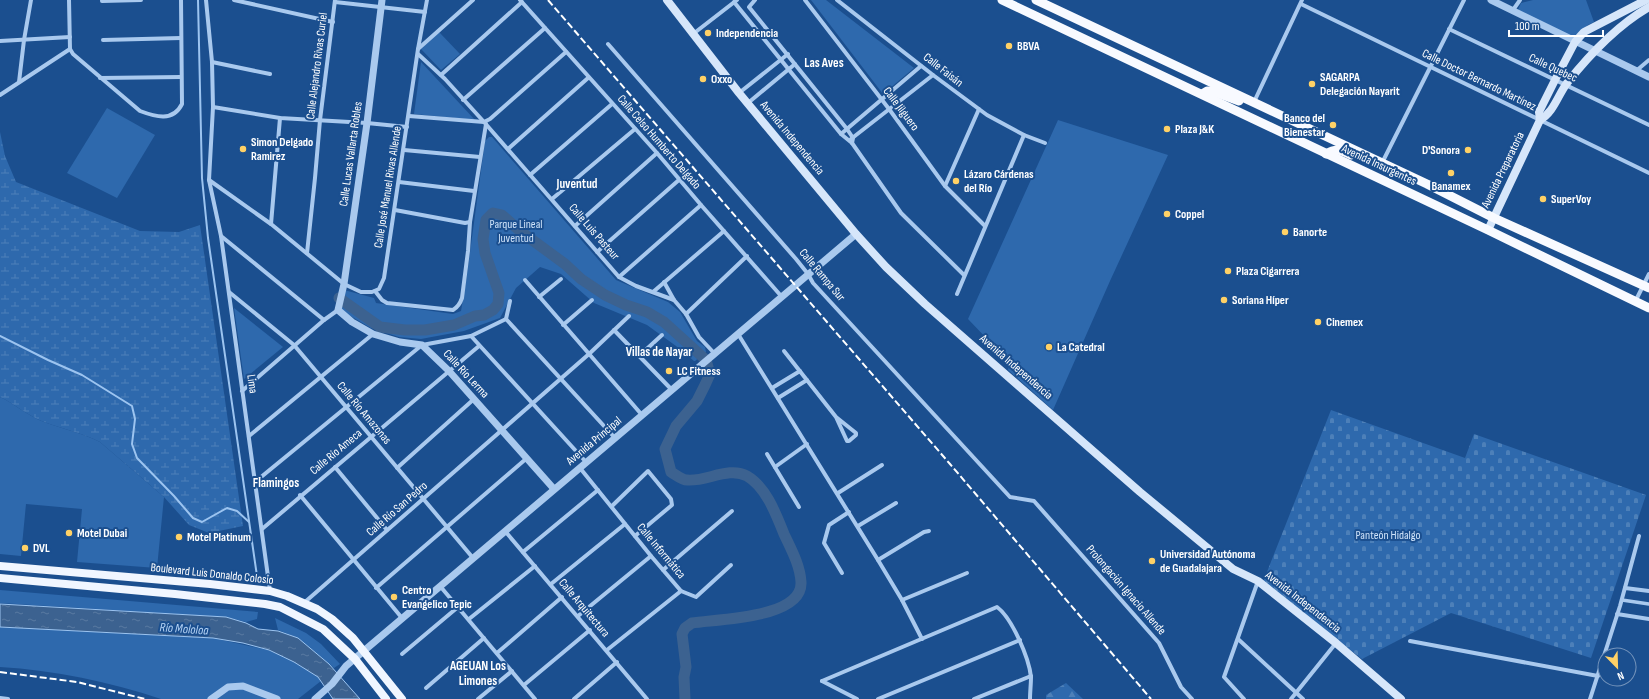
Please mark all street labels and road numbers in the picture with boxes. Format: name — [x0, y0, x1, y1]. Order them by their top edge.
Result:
street label: Calle Alejandro Rivas Curiel — [303, 12, 331, 120]
street label: Calle Doctor Bernardo Martínez — [1420, 46, 1539, 114]
street label: Calle Faisán — [920, 50, 966, 90]
street label: Calle Quebec — [1526, 50, 1580, 86]
street label: Calle Jilguero — [880, 84, 922, 134]
street label: Calle Celso Humberto Delgado — [614, 92, 704, 192]
street label: Avenida Independencia — [756, 97, 828, 178]
street label: Calle Lucas Vallarta Robles — [336, 101, 366, 207]
street label: Calle José Manuel Rivas Allende — [371, 125, 405, 249]
street label: Avenida Preparatoria — [1478, 129, 1528, 211]
street label: Avenida Insurgentes — [1338, 141, 1419, 189]
street label: Calle Luis Pasteur — [565, 201, 623, 264]
street label: Calle Rampa Sur — [796, 246, 849, 305]
street label: Avenida Independencia — [976, 330, 1056, 403]
street label: Calle Río Lerma — [440, 347, 493, 402]
street label: Lima — [243, 374, 261, 395]
street label: Calle Río Amazonas — [334, 379, 394, 447]
street label: Avenida Principal — [562, 413, 625, 469]
street label: Calle Río Ameca — [307, 426, 365, 478]
street label: Calle Río San Pedro — [363, 478, 431, 540]
street label: Calle Informática — [633, 520, 689, 582]
street label: Prolongación Ignacio Allende — [1083, 542, 1169, 638]
street label: Boulevard Luis Donaldo Colosio — [150, 560, 274, 588]
street label: Avenida Independencia — [1261, 567, 1344, 637]
street label: Calle Arquitectura — [555, 576, 613, 641]

